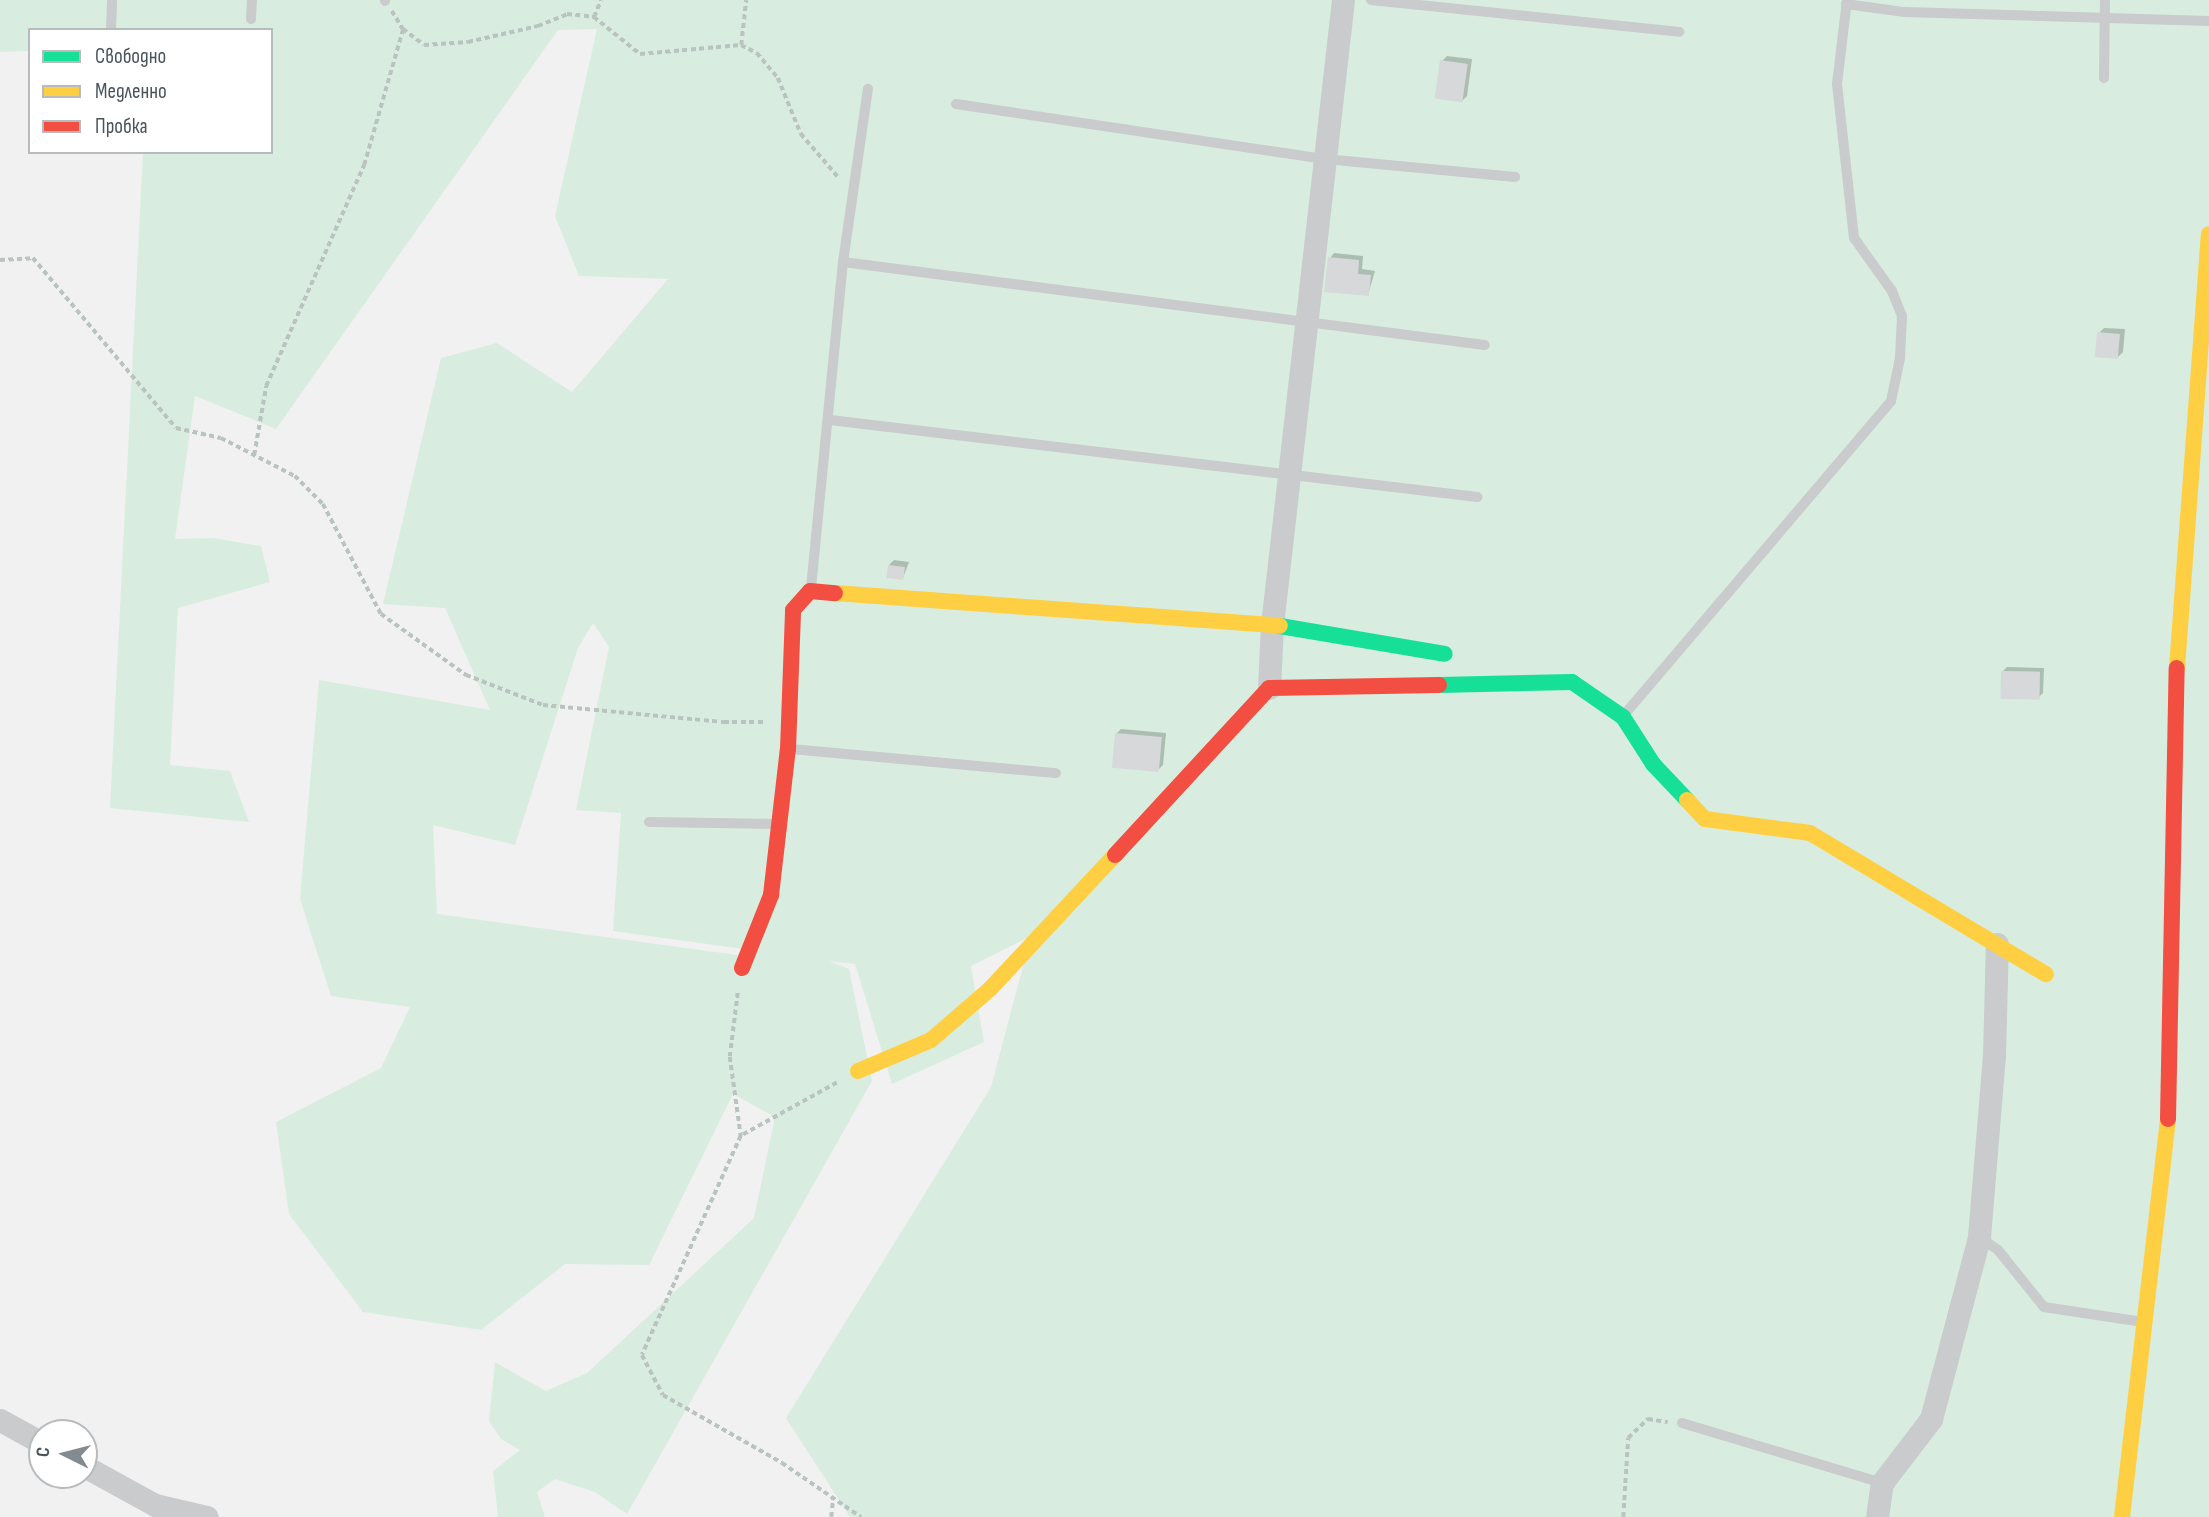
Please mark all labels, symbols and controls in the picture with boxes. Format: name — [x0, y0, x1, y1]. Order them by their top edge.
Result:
legend — [28, 28, 273, 154]
text: Свободно — [95, 44, 166, 69]
text: Медленно — [95, 79, 167, 104]
text: Пробка — [95, 114, 148, 139]
north arrow — [28, 1419, 98, 1489]
text: С — [32, 1446, 56, 1458]

